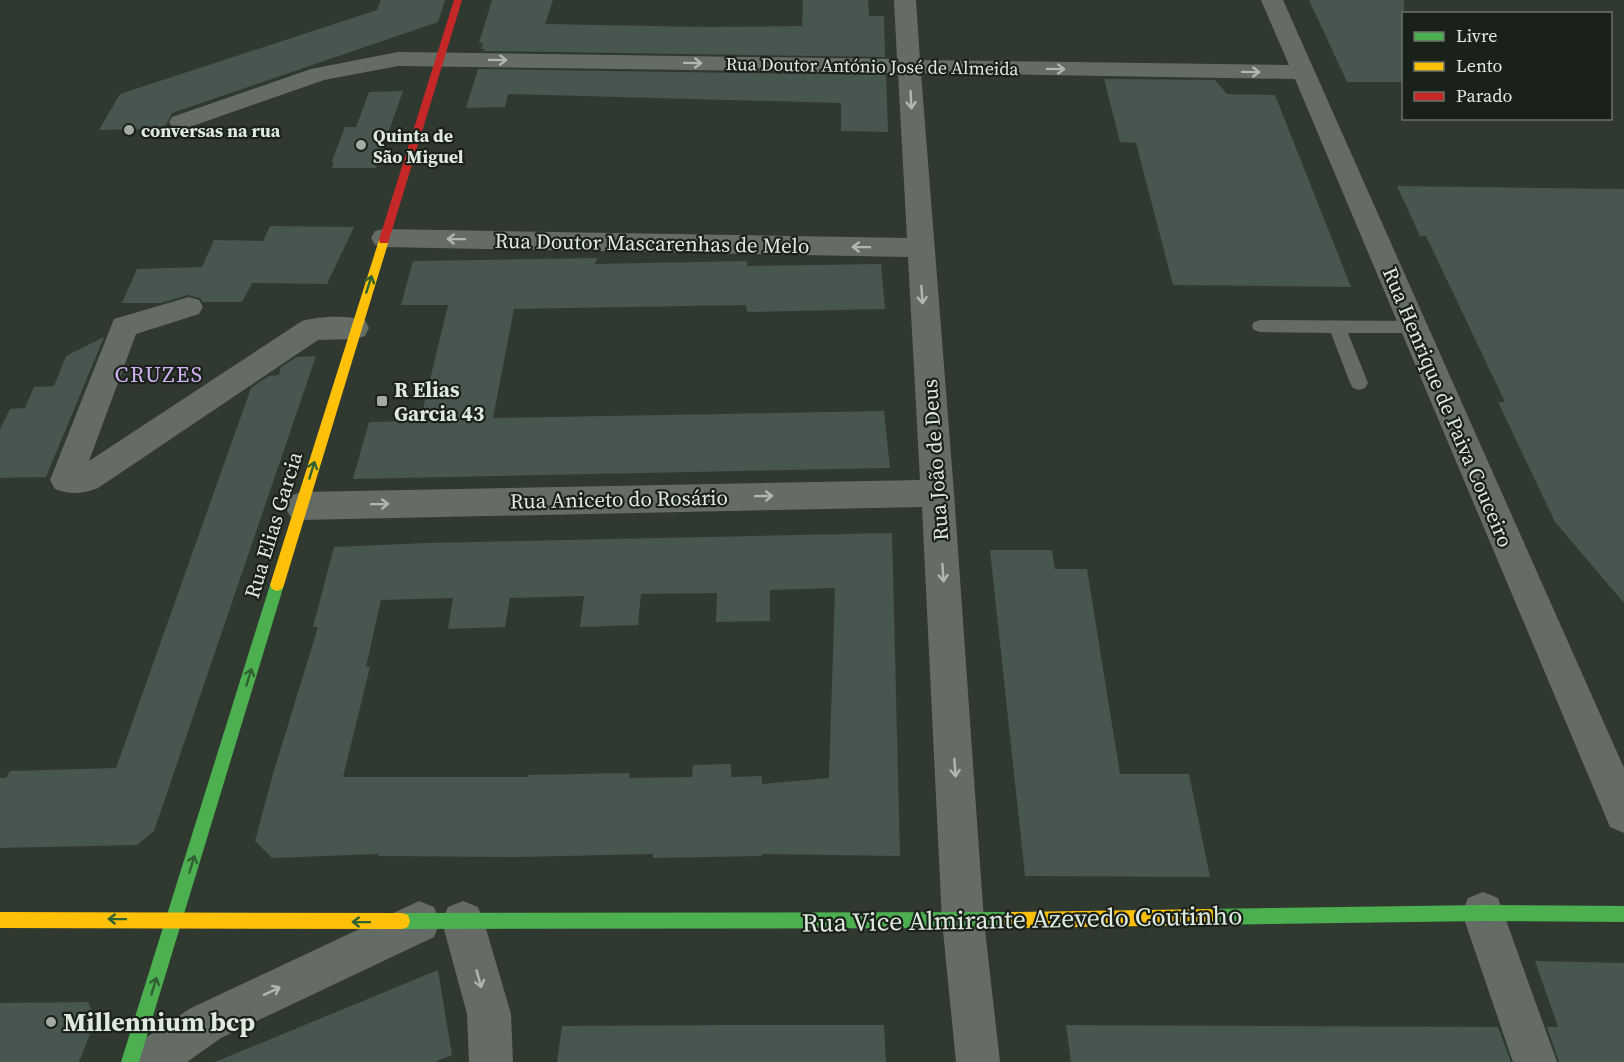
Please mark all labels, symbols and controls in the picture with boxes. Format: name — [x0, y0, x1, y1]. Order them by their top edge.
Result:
legend — [1402, 12, 1612, 120]
text: Livre — [1456, 23, 1498, 48]
street label: Rua Doutor António José de Almeida — [725, 51, 1020, 81]
text: Lento — [1456, 53, 1503, 78]
one-way arrow — [487, 54, 507, 66]
one-way arrow — [682, 58, 702, 69]
one-way arrow — [1045, 63, 1065, 75]
one-way arrow — [1240, 66, 1260, 77]
text: Parado — [1456, 83, 1512, 108]
one-way arrow — [906, 90, 917, 110]
place label: conversas na rua — [141, 118, 281, 143]
marker: conversas na rua — [122, 123, 136, 137]
place label: Quinta de São Miguel — [373, 123, 464, 169]
marker: Quinta de São Miguel — [354, 138, 368, 152]
street label: Rua Doutor Mascarenhas de Melo — [494, 226, 810, 260]
one-way arrow — [447, 233, 467, 245]
one-way arrow — [851, 241, 871, 253]
street label: Rua Henrique de Paiva Couceiro — [1376, 262, 1520, 552]
one-way arrow — [364, 275, 375, 294]
one-way arrow — [917, 284, 928, 304]
district label: CRUZES — [115, 359, 203, 389]
place label: R Elias Garcia 43 — [394, 375, 484, 428]
street label: Rua João de Deus — [915, 378, 955, 542]
marker: R Elias Garcia 43 — [375, 394, 389, 408]
street label: Rua Elias Garcia — [237, 448, 309, 602]
one-way arrow — [307, 461, 318, 480]
street label: Rua Aniceto do Rosário — [510, 483, 728, 515]
one-way arrow — [754, 491, 774, 502]
one-way arrow — [370, 498, 390, 510]
one-way arrow — [938, 563, 949, 583]
one-way arrow — [244, 668, 255, 687]
one-way arrow — [950, 757, 961, 777]
one-way arrow — [187, 855, 198, 874]
street label: Rua Vice Almirante Azevedo Coutinho — [801, 897, 1243, 941]
one-way arrow — [107, 913, 127, 925]
one-way arrow — [351, 916, 371, 928]
one-way arrow — [474, 969, 485, 988]
one-way arrow — [149, 977, 160, 996]
one-way arrow — [263, 985, 281, 997]
place label: Millennium bcp — [63, 1004, 255, 1040]
marker: Millennium bcp — [44, 1015, 58, 1029]

